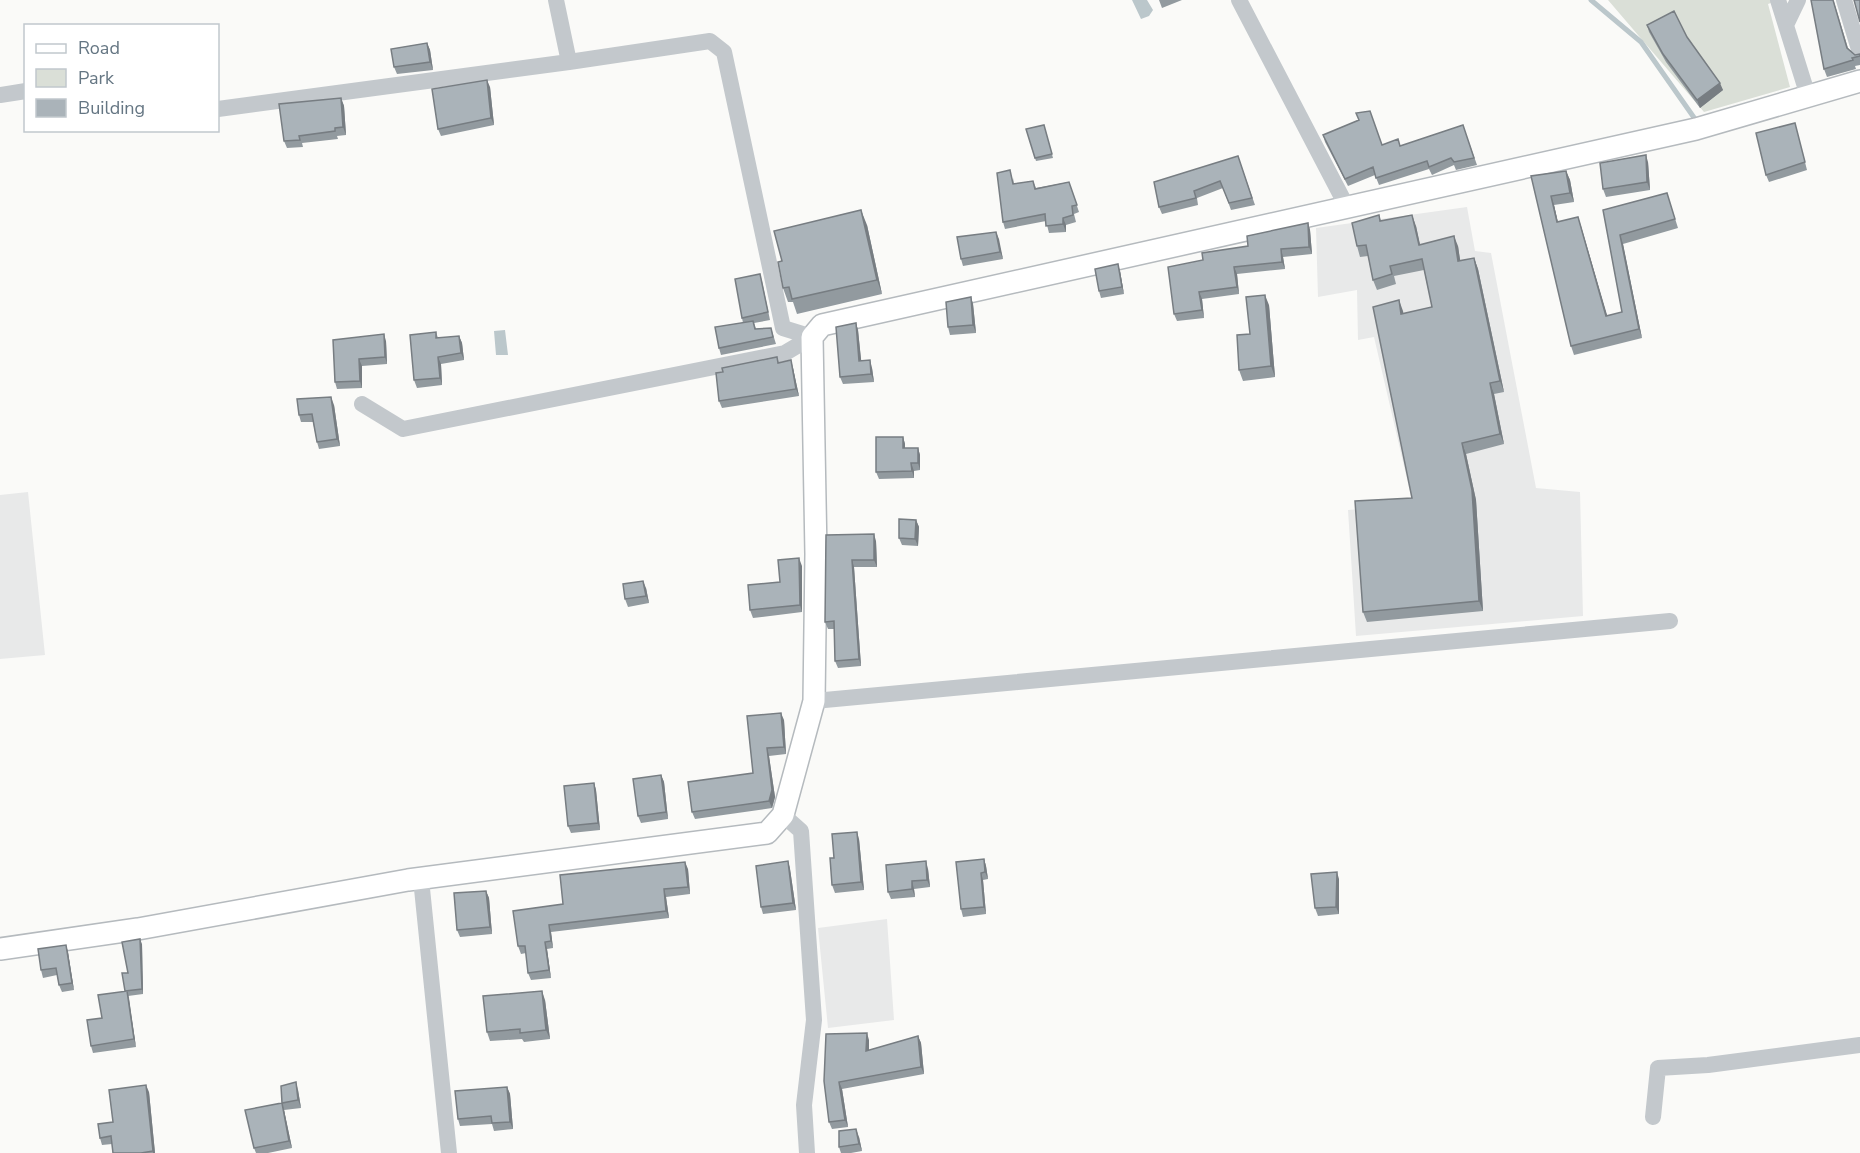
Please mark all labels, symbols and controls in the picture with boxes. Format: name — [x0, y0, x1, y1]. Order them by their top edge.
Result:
legend — [24, 24, 219, 132]
text: Road — [78, 36, 120, 60]
text: Park — [78, 66, 115, 90]
text: Building — [78, 96, 145, 120]

